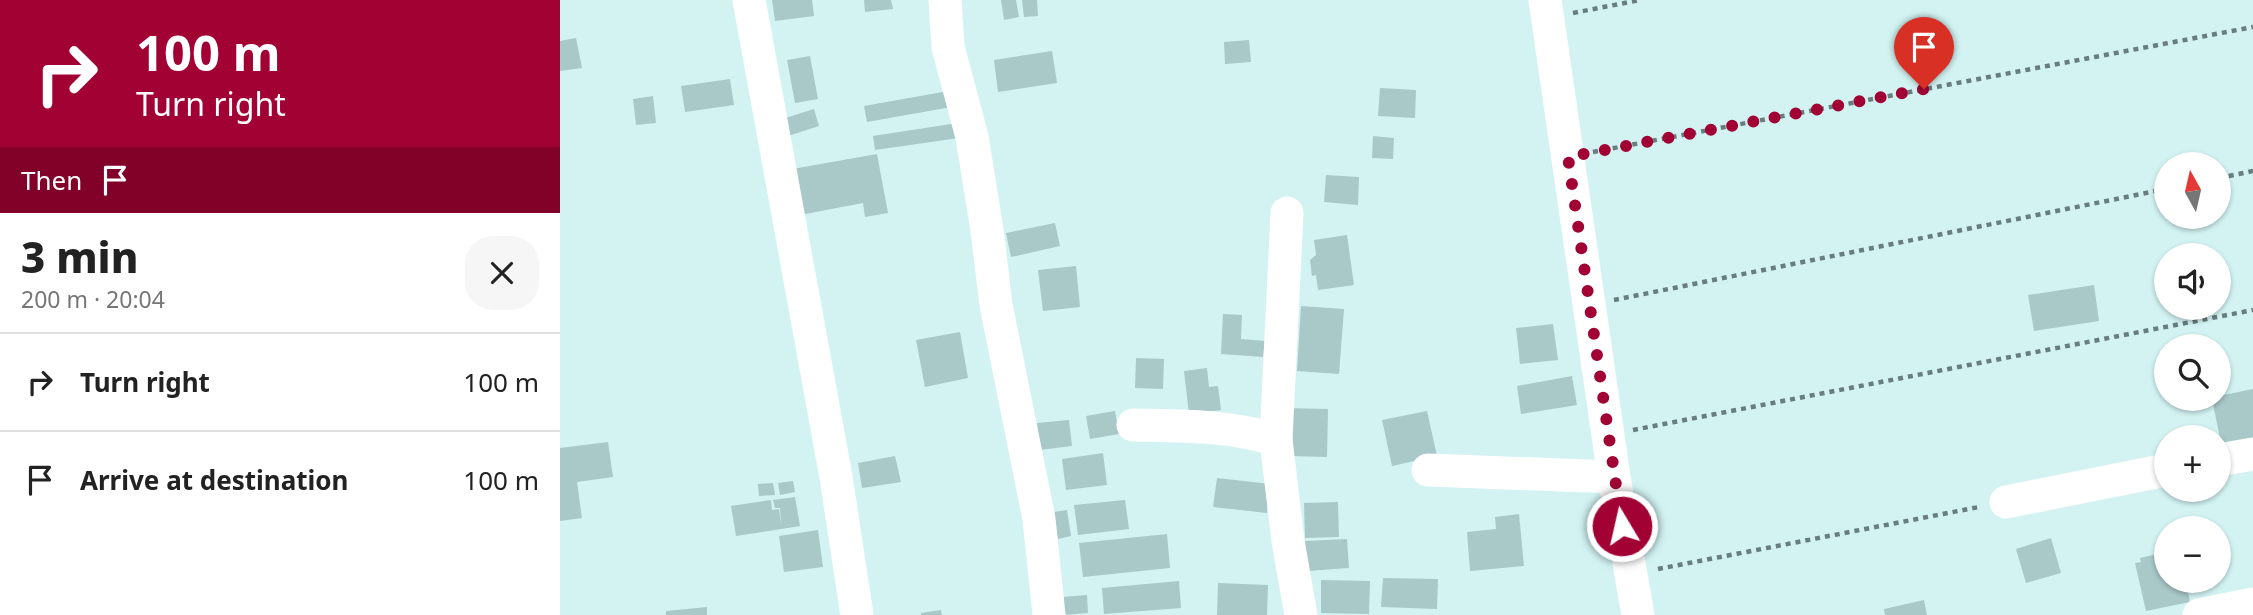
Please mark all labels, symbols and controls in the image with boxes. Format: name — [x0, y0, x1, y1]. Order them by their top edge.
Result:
pin — [1894, 17, 1954, 89]
text: 100 m — [136, 19, 281, 85]
icon: right — [21, 28, 112, 119]
icon: arrive — [1905, 28, 1943, 66]
text: Turn right — [136, 82, 286, 125]
north arrow — [2154, 152, 2231, 229]
map controls — [2154, 152, 2231, 593]
icon: arrive — [96, 161, 134, 199]
text: Then — [21, 162, 82, 198]
text: 3 min — [21, 228, 138, 285]
button: close — [465, 236, 539, 310]
button: sound — [2154, 243, 2231, 320]
text: 200 m · 20:04 — [21, 283, 165, 315]
button: search — [2154, 334, 2231, 411]
icon: right — [21, 363, 59, 401]
text: Turn right — [80, 364, 210, 400]
text: 100 m — [463, 364, 539, 400]
button: + — [2154, 425, 2231, 502]
icon: arrive — [21, 461, 59, 499]
text: Arrive at destination — [80, 462, 349, 498]
text: 100 m — [463, 462, 539, 498]
position arrow — [1585, 489, 1659, 563]
button: − — [2154, 516, 2231, 593]

